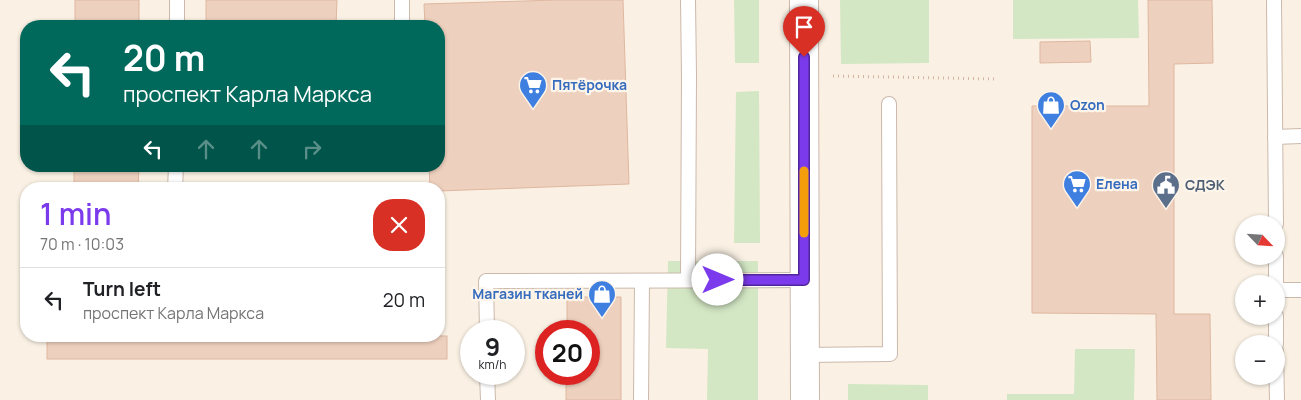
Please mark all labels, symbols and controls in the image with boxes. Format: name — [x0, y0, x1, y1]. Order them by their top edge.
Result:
pin — [783, 6, 825, 57]
icon: arrive — [790, 13, 818, 41]
text: 20 m — [123, 34, 205, 82]
icon: left — [40, 40, 105, 105]
supermarket icon: Пятёрочка — [518, 70, 548, 109]
place label: Пятёрочка — [552, 75, 627, 94]
text: проспект Карла Маркса — [123, 79, 372, 109]
shop icon: Ozon — [1036, 90, 1066, 129]
place label: Ozon — [1070, 95, 1105, 114]
icon: left — [139, 135, 167, 163]
icon: ahead — [192, 135, 220, 163]
icon: ahead — [245, 135, 273, 163]
icon: right — [298, 135, 326, 163]
supermarket icon: Елена — [1062, 169, 1092, 208]
public building icon: СДЭК — [1151, 170, 1181, 209]
place label: Елена — [1096, 174, 1138, 193]
place label: СДЭК — [1185, 175, 1226, 194]
text: 1 min — [40, 193, 112, 234]
button: close — [373, 199, 425, 251]
north arrow — [1235, 215, 1285, 265]
map controls — [1235, 215, 1285, 385]
text: 70 m · 10:03 — [40, 233, 124, 255]
position arrow — [691, 253, 743, 305]
button: + — [1235, 275, 1285, 325]
text: Turn left — [83, 276, 161, 302]
shop icon: Магазин тканей — [587, 279, 617, 318]
place label: Магазин тканей — [472, 284, 583, 303]
icon: left — [40, 286, 68, 314]
text: 20 m — [383, 287, 425, 313]
text: проспект Карла Маркса — [83, 302, 264, 324]
speed limit sign: 20 — [535, 320, 600, 385]
text: 9 — [485, 329, 500, 364]
button: − — [1235, 335, 1285, 385]
text: km/h — [479, 356, 506, 373]

